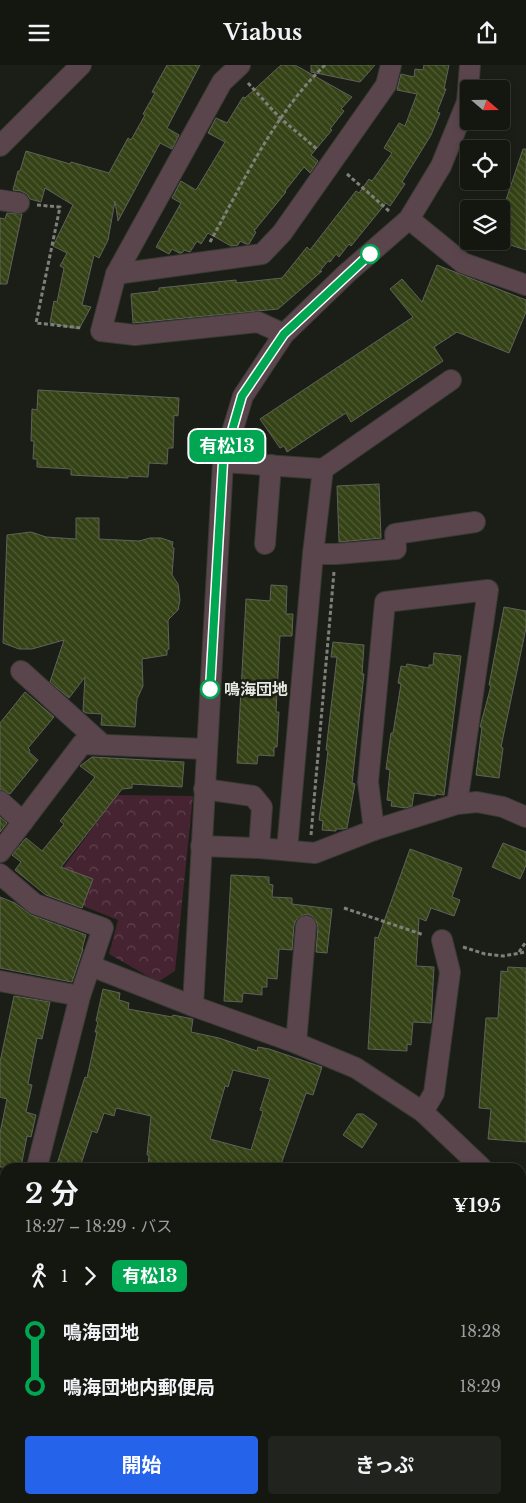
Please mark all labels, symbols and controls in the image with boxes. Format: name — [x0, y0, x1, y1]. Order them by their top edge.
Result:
icon: menu — [25, 19, 53, 47]
text: Viabus — [224, 19, 302, 46]
icon: share — [473, 19, 501, 47]
north arrow — [460, 80, 510, 130]
map controls — [460, 80, 510, 250]
button: locate — [460, 140, 510, 190]
button: layers — [460, 200, 510, 250]
unlabelled marker — [360, 244, 380, 264]
line badge: 有松13 — [192, 430, 262, 462]
text: 有松13 — [199, 435, 255, 457]
marker: 鳴海団地 — [200, 679, 220, 699]
place label: 鳴海団地 — [224, 679, 288, 699]
text: 2 分 — [25, 1176, 79, 1211]
text: ¥195 — [452, 1194, 501, 1217]
text: 18:27 – 18:29 · バス — [25, 1216, 172, 1236]
icon: walk — [25, 1262, 53, 1290]
icon: forward — [76, 1262, 104, 1290]
text: 有松13 — [122, 1265, 177, 1287]
text: 1 — [61, 1266, 68, 1286]
text: 鳴海団地 — [63, 1321, 139, 1344]
text: 18:28 — [460, 1321, 501, 1341]
text: 鳴海団地内郵便局 — [63, 1376, 215, 1399]
text: 18:29 — [459, 1376, 501, 1396]
button: 開始 — [25, 1436, 258, 1494]
button: きっぷ — [268, 1436, 501, 1494]

